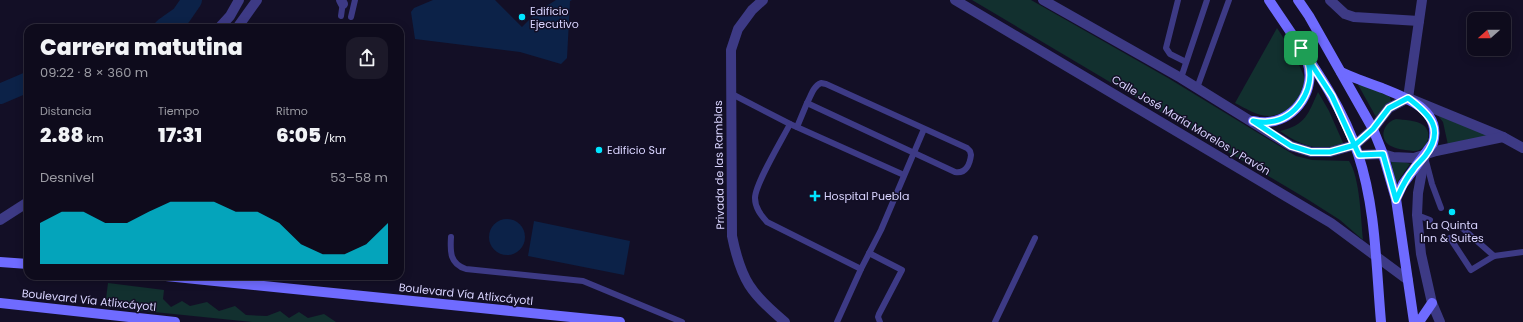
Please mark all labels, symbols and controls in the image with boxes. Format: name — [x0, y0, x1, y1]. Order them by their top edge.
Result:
place label: Edificio Ejecutivo — [530, 3, 579, 32]
marker: Edificio Ejecutivo — [517, 12, 527, 22]
north arrow — [1467, 12, 1511, 56]
map controls — [1467, 12, 1511, 56]
pin — [1284, 31, 1318, 65]
text: Carrera matutina — [40, 32, 243, 63]
button: share — [346, 37, 388, 79]
icon: arrive — [1290, 37, 1312, 59]
text: 09:22 · 8 × 360 m — [40, 63, 148, 82]
street label: Calle José María Morelos y Pavón — [1109, 71, 1273, 179]
street label: Privada de las Ramblas — [710, 100, 728, 230]
text: Distancia — [40, 103, 92, 119]
text: Tiempo — [158, 103, 199, 119]
text: Ritmo — [276, 103, 308, 119]
text: 2.88 — [40, 121, 84, 149]
text: 17:31 — [158, 121, 202, 149]
text: 6:05 — [276, 121, 321, 149]
text: km — [84, 130, 103, 146]
text: /km — [321, 130, 346, 146]
place label: Edificio Sur — [607, 142, 666, 158]
marker: Edificio Sur — [594, 145, 604, 155]
text: Desnivel — [40, 168, 94, 187]
text: 53–58 m — [330, 168, 388, 187]
place label: Hospital Puebla — [824, 188, 909, 204]
marker: Hospital Puebla — [809, 190, 821, 202]
marker: La Quinta Inn & Suites — [1447, 207, 1457, 217]
place label: La Quinta Inn & Suites — [1420, 217, 1484, 246]
street label: Boulevard Vía Atlixcáyotl — [398, 279, 534, 309]
street label: Boulevard Vía Atlixcáyotl — [21, 285, 157, 315]

